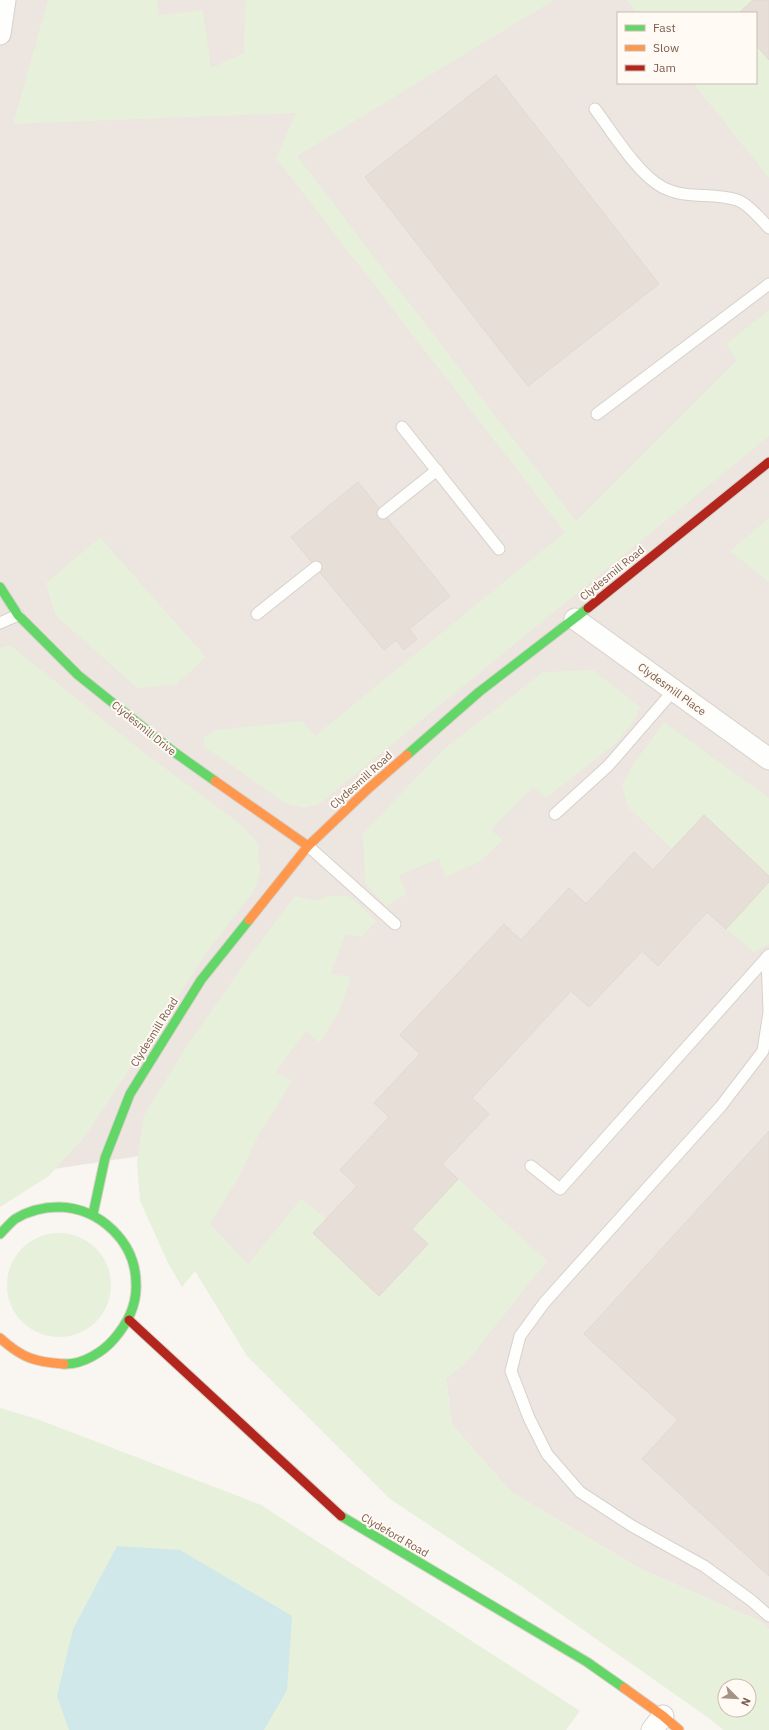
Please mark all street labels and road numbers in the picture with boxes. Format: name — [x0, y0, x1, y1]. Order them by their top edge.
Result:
street label: Clydesmill Road — [577, 543, 647, 603]
street label: Clydesmill Place — [635, 660, 709, 718]
street label: Clydesmill Drive — [109, 698, 179, 758]
street label: Clydesmill Road — [327, 748, 395, 812]
street label: Clydesmill Road — [127, 995, 181, 1069]
street label: Clydeford Road — [359, 1510, 431, 1560]

